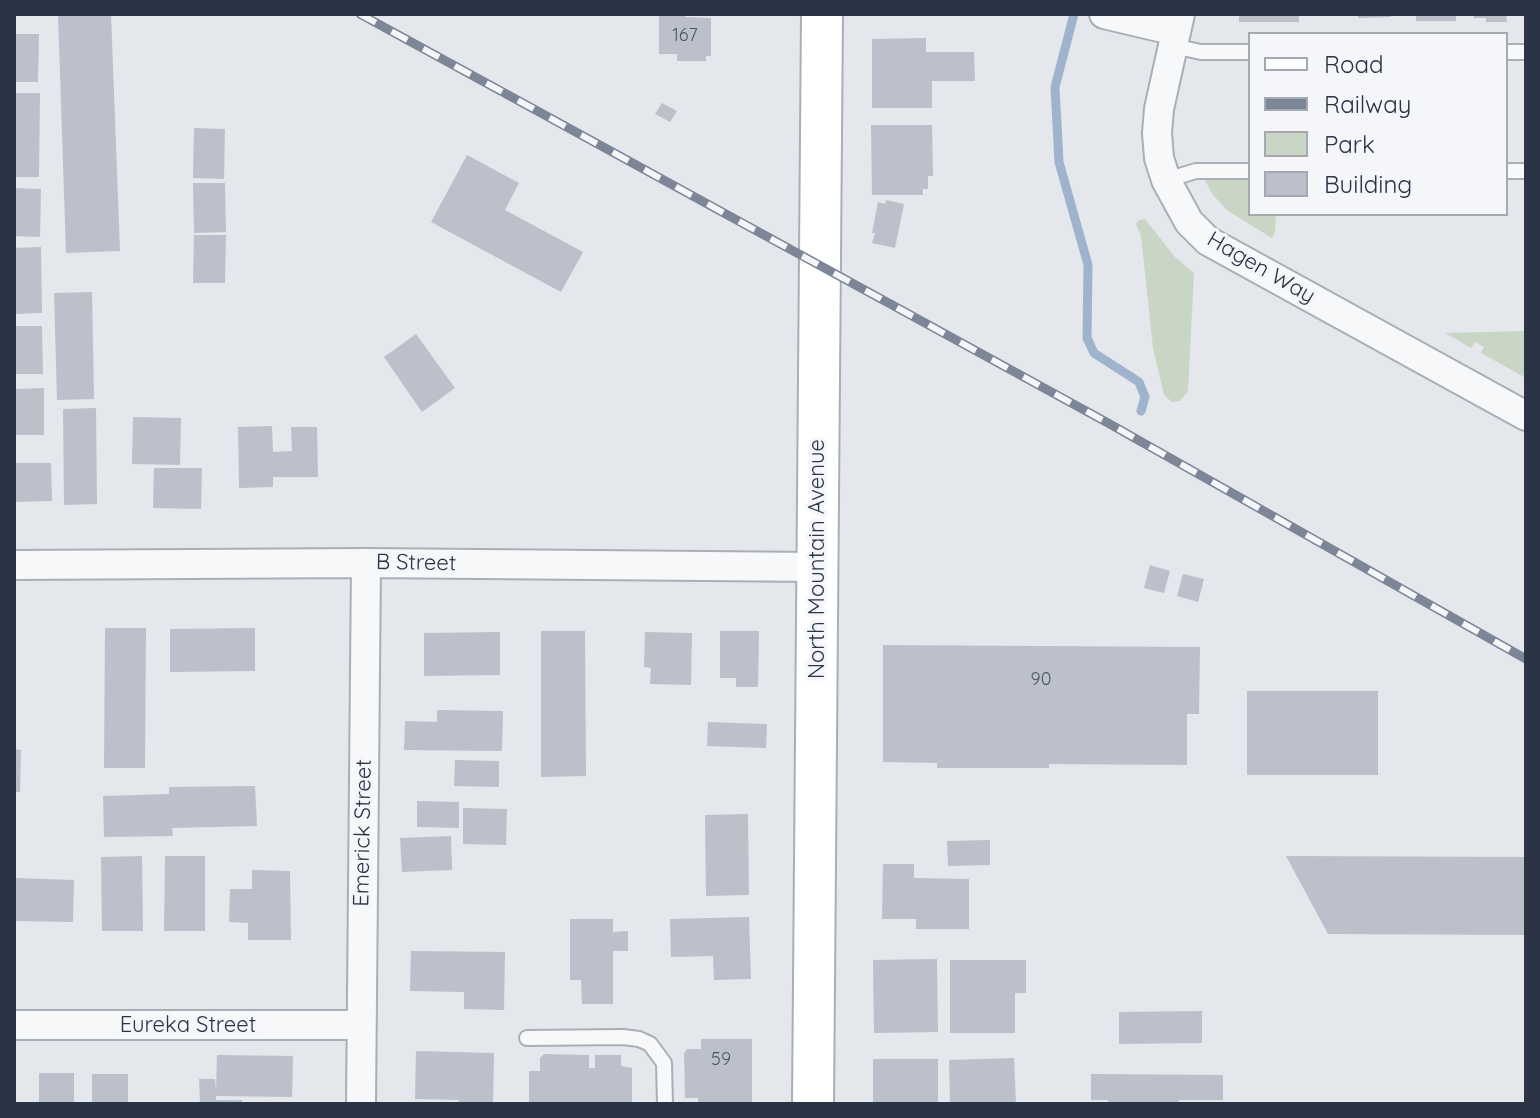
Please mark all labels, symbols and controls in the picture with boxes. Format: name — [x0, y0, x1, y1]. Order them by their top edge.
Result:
house number: 167 — [672, 25, 698, 47]
legend — [1248, 32, 1508, 216]
text: Road — [1324, 49, 1384, 79]
text: Railway — [1324, 89, 1411, 119]
text: Park — [1324, 129, 1375, 159]
text: Building — [1324, 169, 1412, 199]
street label: Hagen Way — [1202, 226, 1320, 310]
street label: North Mountain Avenue — [804, 439, 830, 679]
street label: B Street — [376, 549, 456, 577]
house number: 90 — [1031, 669, 1051, 691]
street label: Emerick Street — [349, 759, 377, 907]
street label: Eureka Street — [120, 1012, 256, 1038]
house number: 59 — [711, 1049, 731, 1071]

